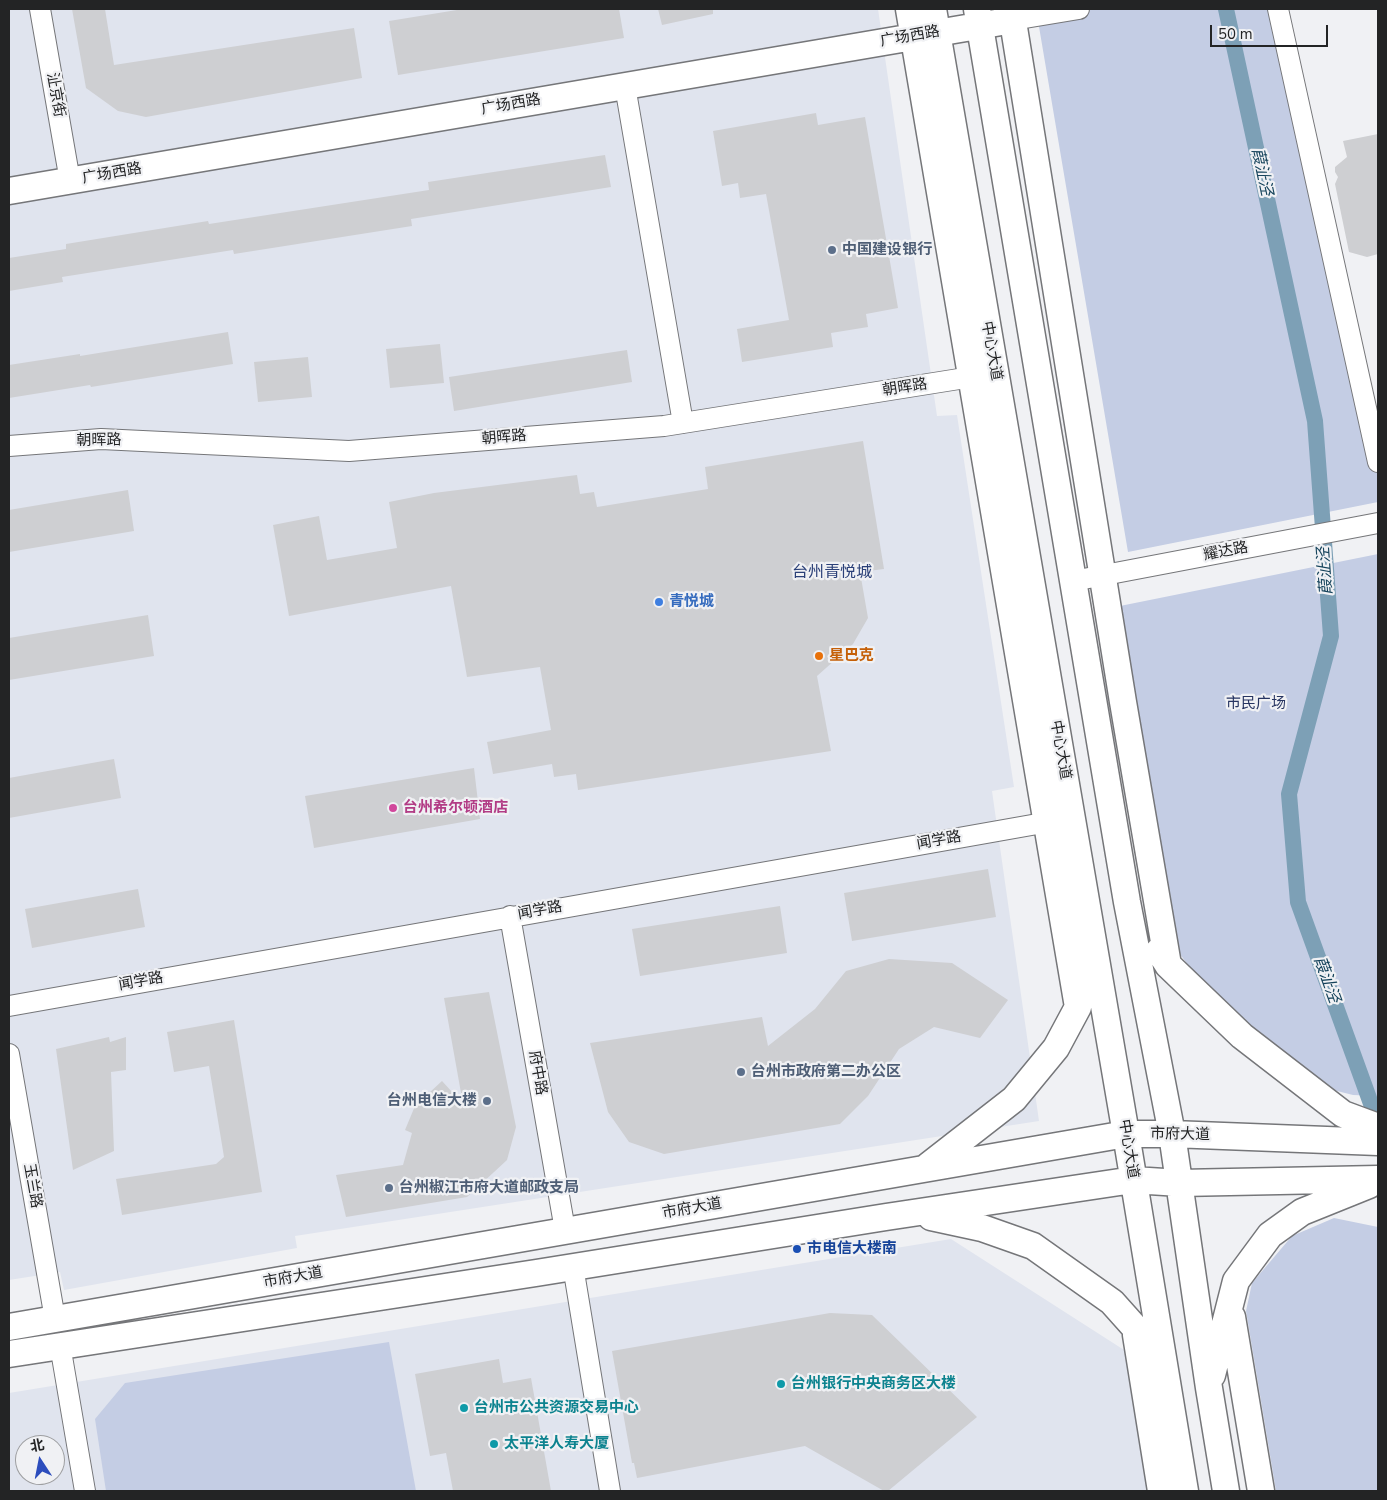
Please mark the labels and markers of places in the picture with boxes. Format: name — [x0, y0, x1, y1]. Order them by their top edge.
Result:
place label: 中国建设银行 — [842, 241, 932, 259]
marker: 中国建设银行 — [826, 244, 838, 256]
place label: 青悦城 — [669, 593, 714, 611]
marker: 青悦城 — [653, 596, 665, 608]
place label: 星巴克 — [829, 647, 874, 665]
marker: 星巴克 — [813, 650, 825, 662]
place label: 台州希尔顿酒店 — [403, 799, 508, 817]
marker: 台州希尔顿酒店 — [387, 802, 399, 814]
place label: 台州市政府第二办公区 — [751, 1063, 901, 1081]
marker: 台州市政府第二办公区 — [735, 1066, 747, 1078]
place label: 台州电信大楼 — [387, 1092, 477, 1110]
marker: 台州电信大楼 — [481, 1095, 493, 1107]
place label: 台州椒江市府大道邮政支局 — [399, 1179, 579, 1197]
marker: 台州椒江市府大道邮政支局 — [383, 1182, 395, 1194]
place label: 市电信大楼南 — [807, 1240, 897, 1258]
marker: 市电信大楼南 — [791, 1243, 803, 1255]
place label: 台州银行中央商务区大楼 — [791, 1375, 956, 1393]
marker: 台州银行中央商务区大楼 — [775, 1378, 787, 1390]
place label: 台州市公共资源交易中心 — [474, 1399, 639, 1417]
marker: 台州市公共资源交易中心 — [458, 1402, 470, 1414]
place label: 太平洋人寿大厦 — [504, 1435, 609, 1453]
marker: 太平洋人寿大厦 — [488, 1438, 500, 1450]

